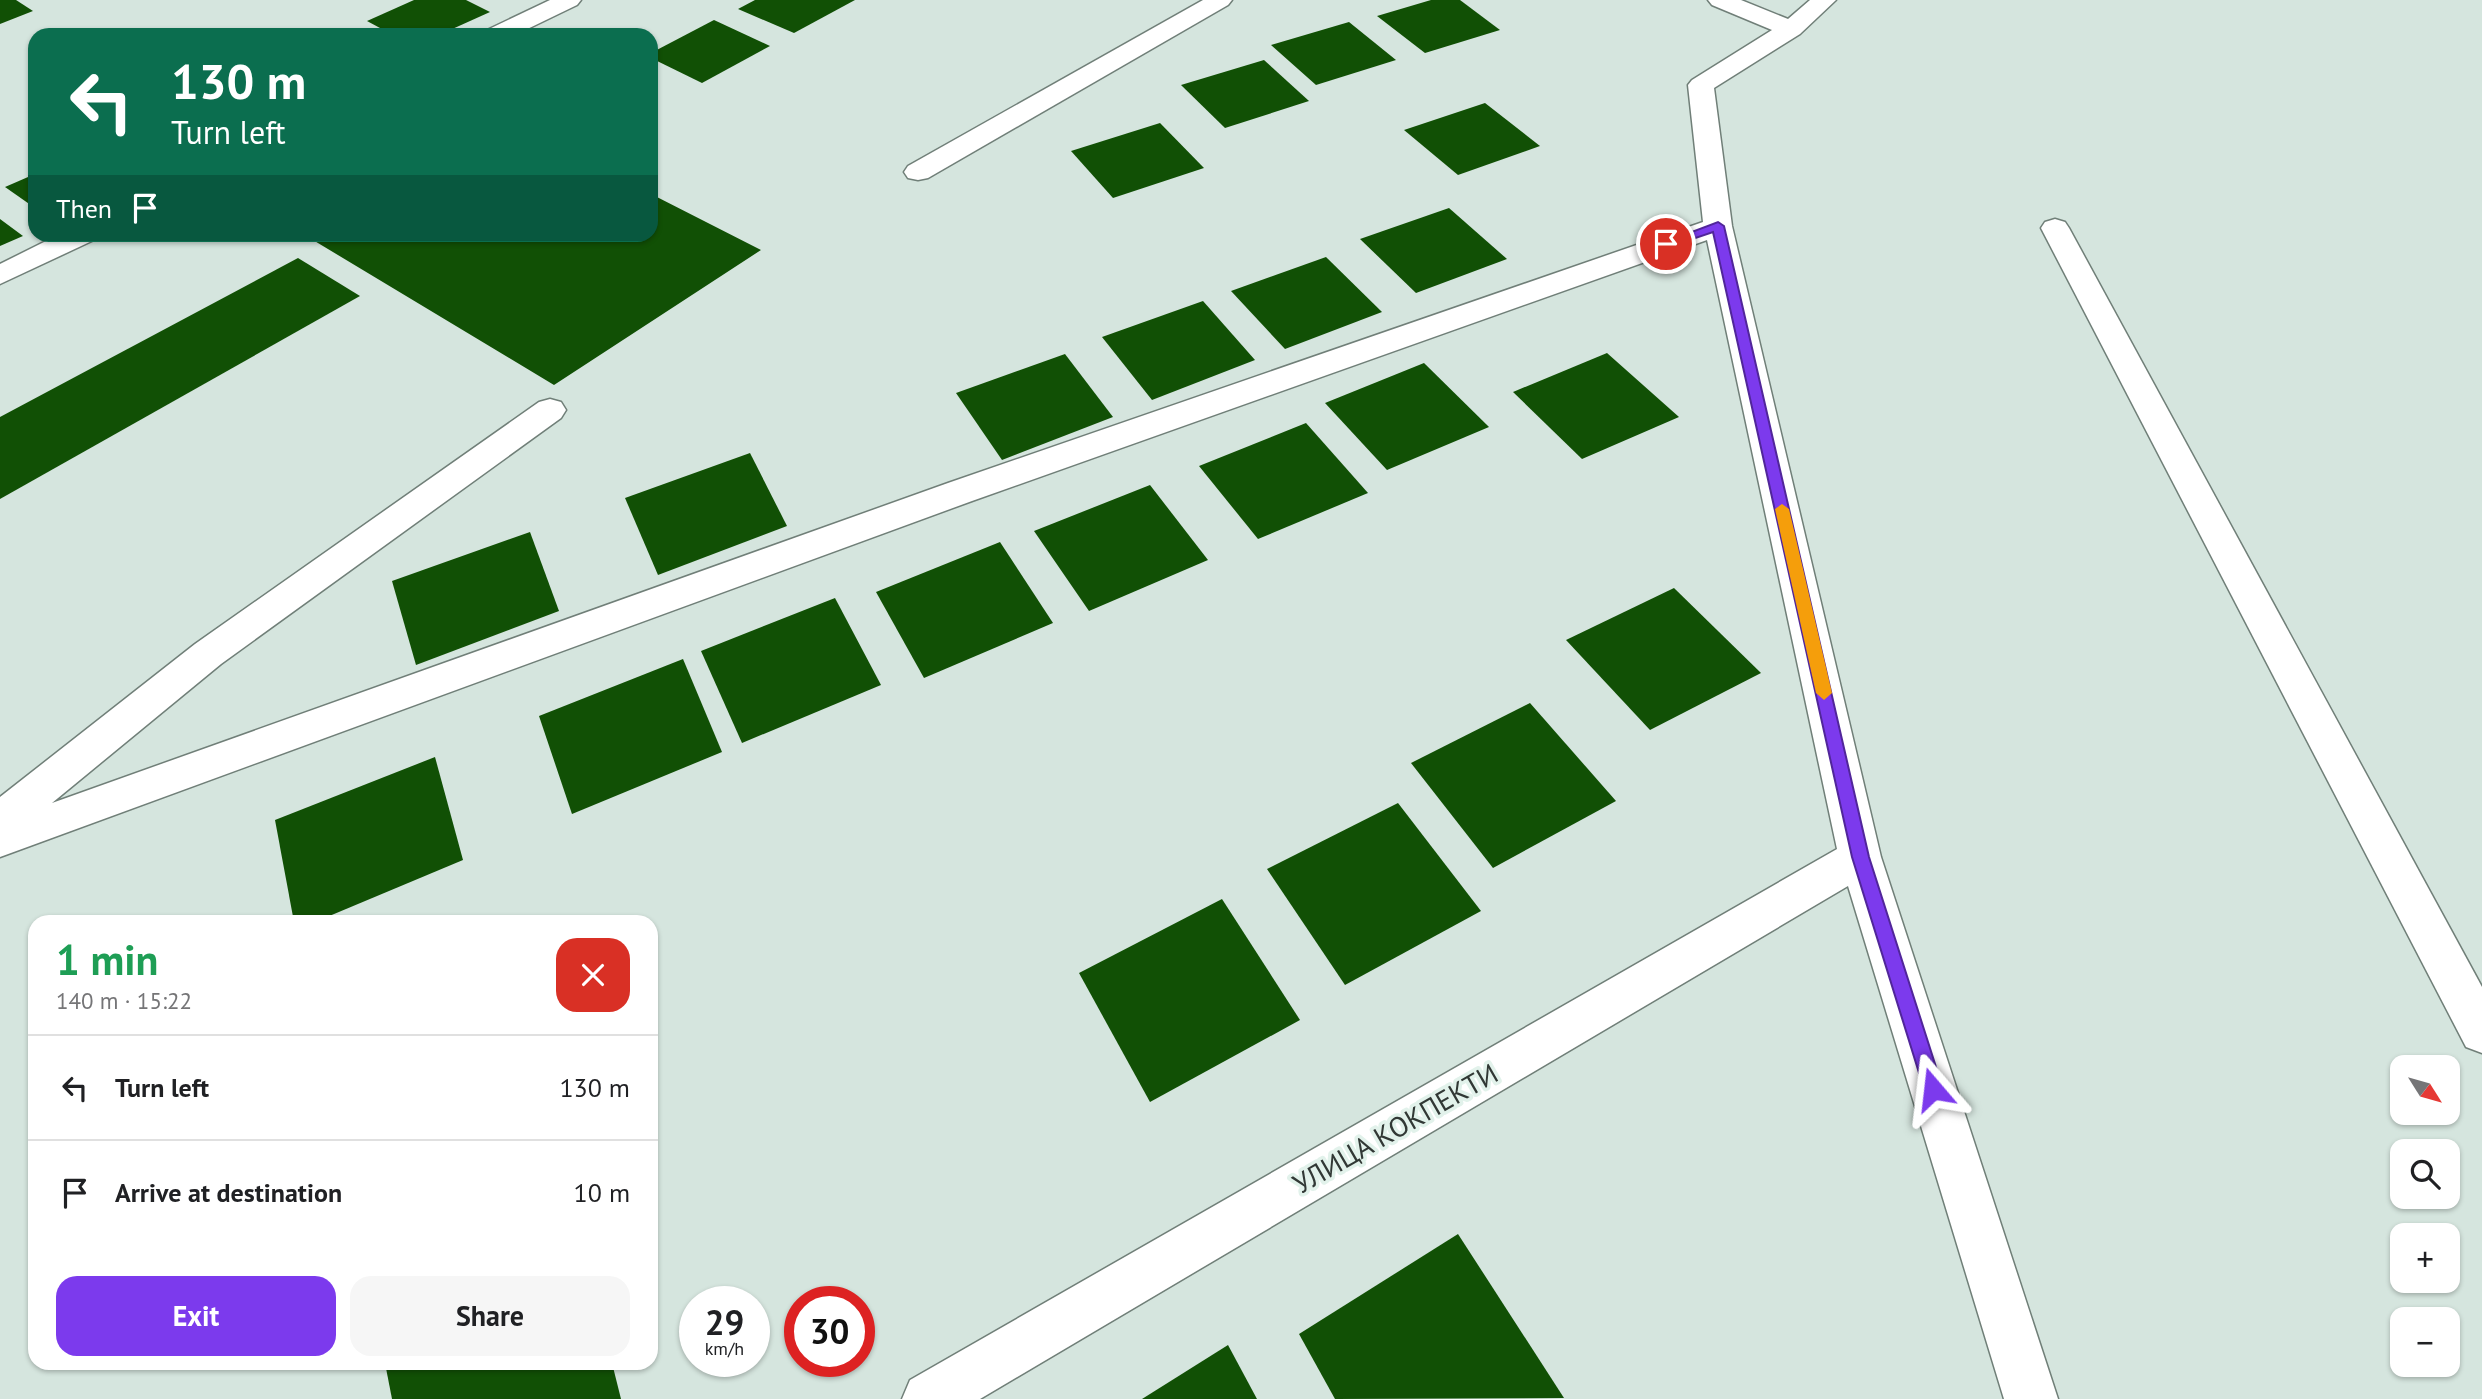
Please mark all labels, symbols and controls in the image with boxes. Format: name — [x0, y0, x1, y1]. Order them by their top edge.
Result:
text: 130 m — [171, 49, 306, 113]
icon: left — [56, 56, 147, 147]
text: Turn left — [171, 111, 286, 153]
icon: arrive — [126, 189, 164, 227]
text: Then — [56, 192, 112, 225]
pin — [1636, 214, 1696, 274]
icon: arrive — [1647, 225, 1685, 263]
text: 1 min — [56, 932, 158, 987]
button: close — [556, 938, 630, 1012]
text: 140 m · 15:22 — [56, 986, 192, 1015]
position arrow — [1896, 1052, 1970, 1126]
street label: УЛИЦА КОКПЕКТИ — [1286, 1054, 1504, 1202]
north arrow — [2390, 1055, 2460, 1125]
map controls — [2390, 1055, 2460, 1377]
icon: left — [56, 1069, 94, 1107]
text: Turn left — [115, 1071, 209, 1104]
text: 130 m — [559, 1071, 630, 1104]
button: search — [2390, 1139, 2460, 1209]
icon: arrive — [56, 1174, 94, 1212]
text: Arrive at destination — [115, 1176, 342, 1209]
text: 10 m — [574, 1176, 630, 1209]
button: + — [2390, 1223, 2460, 1293]
button: Exit — [56, 1276, 336, 1356]
button: Share — [350, 1276, 630, 1356]
speed limit sign: 30 — [784, 1286, 875, 1377]
text: 29 — [705, 1299, 744, 1345]
button: − — [2390, 1307, 2460, 1377]
text: km/h — [705, 1337, 744, 1360]

